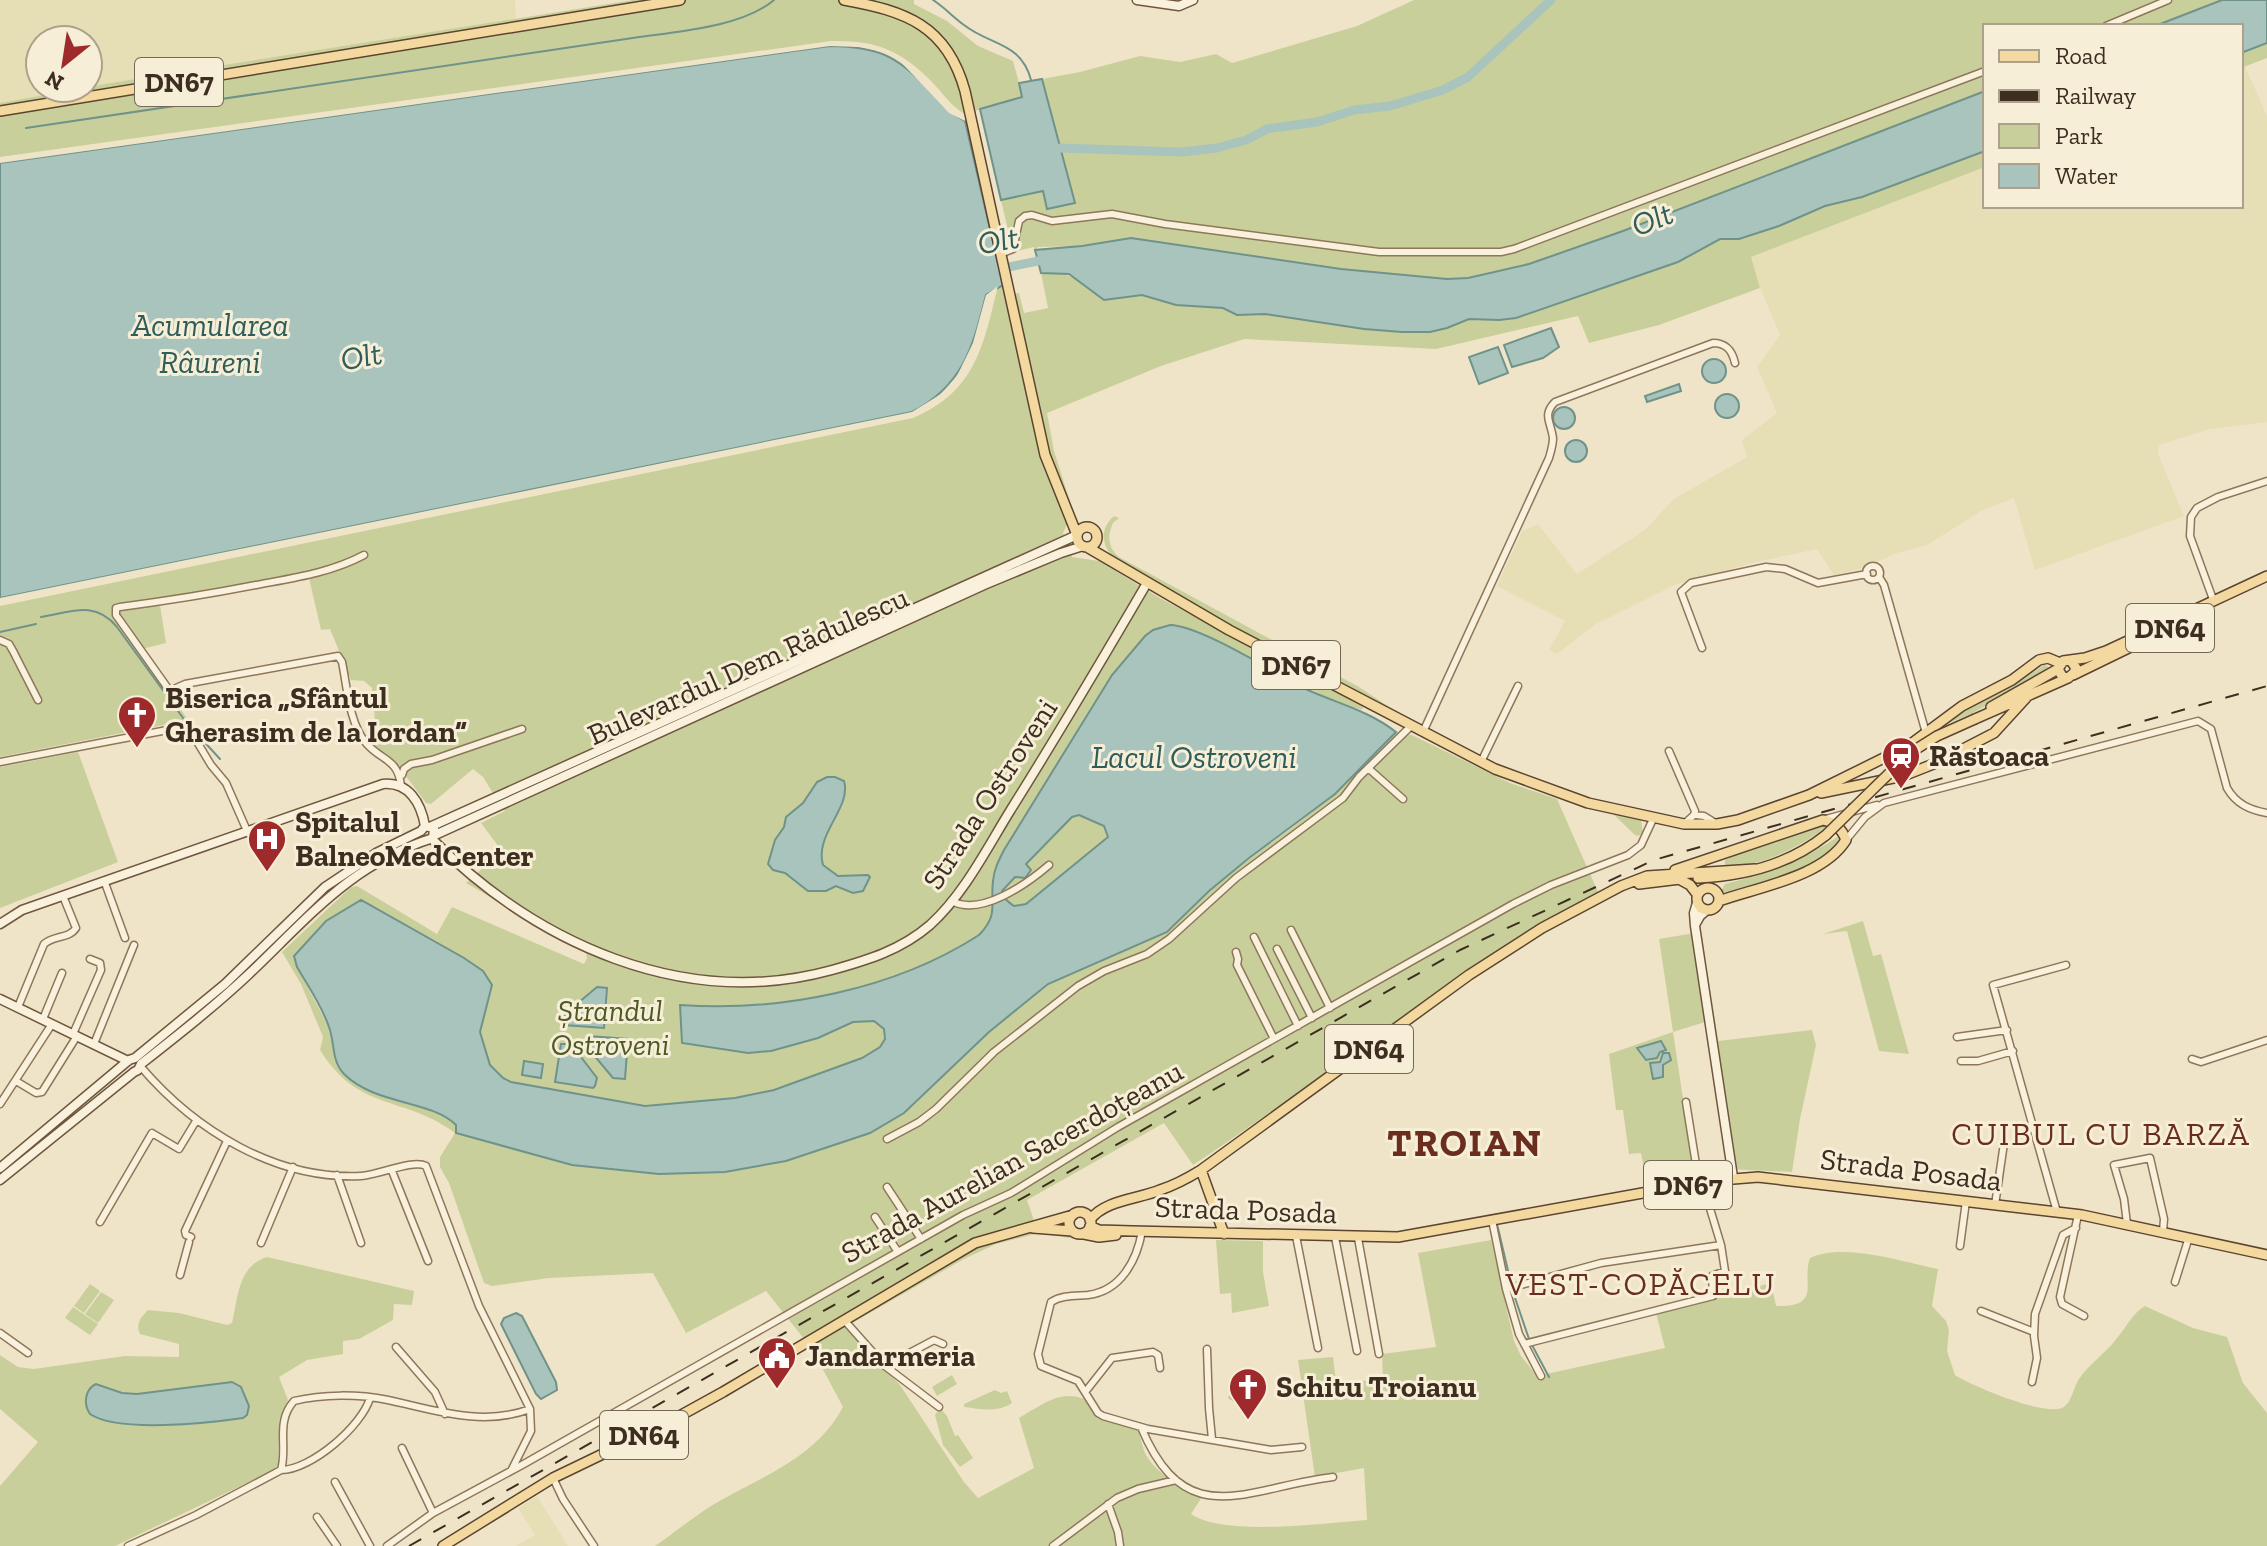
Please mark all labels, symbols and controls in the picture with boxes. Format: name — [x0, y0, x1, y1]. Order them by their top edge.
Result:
north arrow — [24, 24, 104, 104]
legend — [1983, 24, 2243, 208]
text: Road — [2055, 41, 2107, 70]
road number: DN67 — [135, 58, 223, 106]
text: N — [40, 65, 68, 97]
text: Railway — [2055, 81, 2137, 110]
text: Park — [2055, 121, 2103, 150]
text: Water — [2055, 161, 2118, 190]
water label: Olt — [1626, 194, 1678, 244]
water label: Olt — [974, 218, 1022, 262]
water label: Acumularea Râureni — [130, 306, 289, 381]
water label: Olt — [337, 334, 385, 378]
street label: Bulevardul Dem Rădulescu — [582, 579, 914, 753]
road number: DN64 — [2126, 604, 2214, 652]
road number: DN67 — [1252, 641, 1340, 689]
place label: Biserica „Sfântul Gherasim de la Iordan” — [165, 680, 467, 750]
street label: Strada Ostroveni — [915, 692, 1065, 896]
church icon: Biserica „Sfântul Gherasim de la Iordan” — [116, 694, 158, 749]
station icon: Răstoaca — [1880, 735, 1922, 790]
water label: Lacul Ostroveni — [1091, 738, 1297, 776]
place label: Răstoaca — [1929, 738, 2049, 774]
place label: Spitalul BalneoMedCenter — [295, 804, 534, 874]
hospital icon: Spitalul BalneoMedCenter — [246, 818, 288, 873]
park label: Ștrandul Ostroveni — [551, 993, 669, 1063]
road number: DN64 — [1325, 1025, 1413, 1073]
street label: Strada Aurelian Sacerdoțeanu — [835, 1053, 1189, 1271]
district label: CUIBUL CU BARZĂ — [1951, 1115, 2251, 1153]
district label: TROIAN — [1387, 1120, 1543, 1166]
street label: Strada Posada — [1818, 1141, 2004, 1199]
road number: DN67 — [1644, 1161, 1732, 1209]
street label: Strada Posada — [1154, 1189, 1338, 1231]
district label: VEST-COPĂCELU — [1505, 1265, 1776, 1303]
public building icon: Jandarmeria — [756, 1335, 798, 1390]
place label: Jandarmeria — [805, 1338, 975, 1374]
church icon: Schitu Troianu — [1227, 1366, 1269, 1421]
place label: Schitu Troianu — [1276, 1369, 1477, 1405]
road number: DN64 — [600, 1411, 688, 1459]

